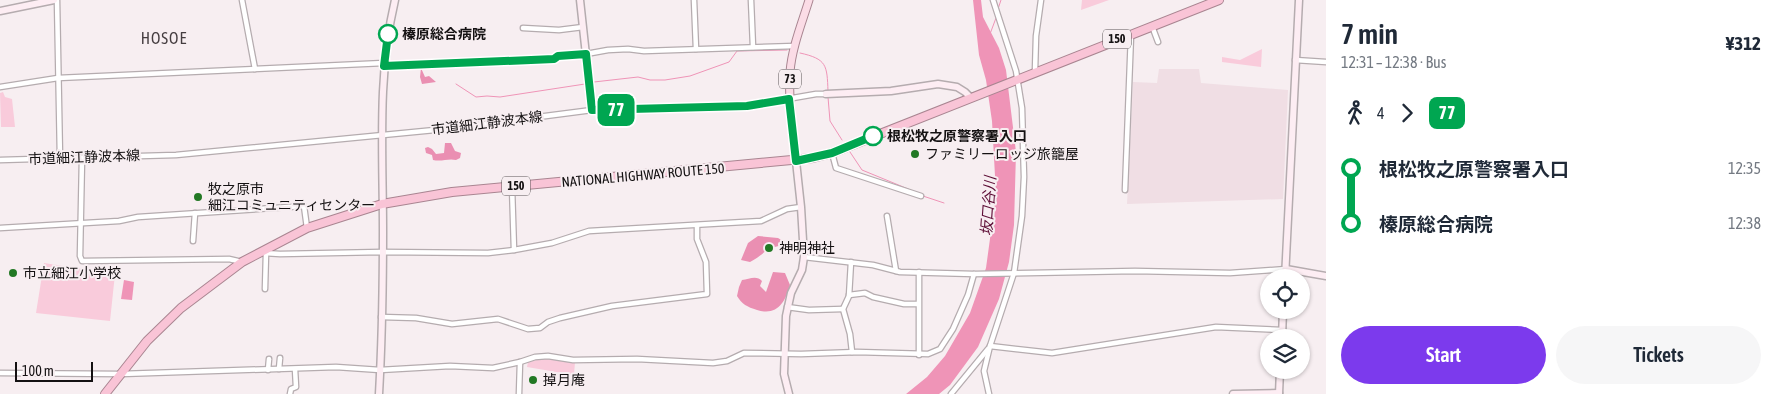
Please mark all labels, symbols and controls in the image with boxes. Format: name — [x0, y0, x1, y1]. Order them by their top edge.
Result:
text: 7 min — [1341, 18, 1398, 50]
marker: 榛原総合病院 — [378, 24, 398, 44]
place label: 榛原総合病院 — [402, 26, 486, 42]
district label: HOSOE — [141, 29, 187, 47]
road number: 150 — [1103, 30, 1131, 48]
text: ¥312 — [1726, 32, 1761, 54]
text: 12:31 – 12:38 · Bus — [1341, 53, 1446, 71]
road number: 73 — [779, 70, 801, 88]
line badge: 77 — [594, 94, 638, 126]
text: 77 — [608, 99, 624, 120]
icon: walk — [1341, 99, 1369, 127]
icon: forward — [1393, 99, 1421, 127]
text: 77 — [1439, 102, 1455, 123]
text: 4 — [1377, 104, 1385, 122]
street label: 市道細江静波本線 — [430, 108, 544, 138]
marker: 根松牧之原警察署入口 — [863, 126, 883, 146]
place label: 根松牧之原警察署入口 — [887, 128, 1027, 144]
place label: ファミリーロッジ旅籠屋 — [925, 146, 1079, 162]
street label: 市道細江静波本線 — [28, 147, 140, 167]
marker: ファミリーロッジ旅籠屋 — [909, 148, 921, 160]
text: 根松牧之原警察署入口 — [1379, 158, 1569, 180]
text: 12:35 — [1728, 159, 1761, 177]
street label: NATIONAL HIGHWAY ROUTE 150 — [561, 160, 726, 190]
water label: 坂口谷川 — [977, 173, 999, 237]
road number: 150 — [502, 177, 530, 196]
place label: 牧之原市 細江コミュニティセンター — [208, 181, 375, 213]
marker: 牧之原市 細江コミュニティセンター — [192, 191, 204, 203]
text: 榛原総合病院 — [1379, 213, 1493, 235]
text: 12:38 — [1728, 214, 1761, 232]
place label: 神明神社 — [779, 240, 835, 256]
marker: 神明神社 — [763, 242, 775, 254]
place label: 市立細江小学校 — [23, 265, 121, 281]
marker: 市立細江小学校 — [7, 267, 19, 279]
map controls — [1260, 269, 1310, 379]
button: locate — [1260, 269, 1310, 319]
button: Start — [1341, 326, 1546, 384]
button: Tickets — [1556, 326, 1761, 384]
button: layers — [1260, 329, 1310, 379]
scale bar — [15, 359, 92, 382]
text: 100 m — [22, 363, 54, 379]
place label: 掉月庵 — [543, 372, 585, 388]
marker: 掉月庵 — [527, 374, 539, 386]

